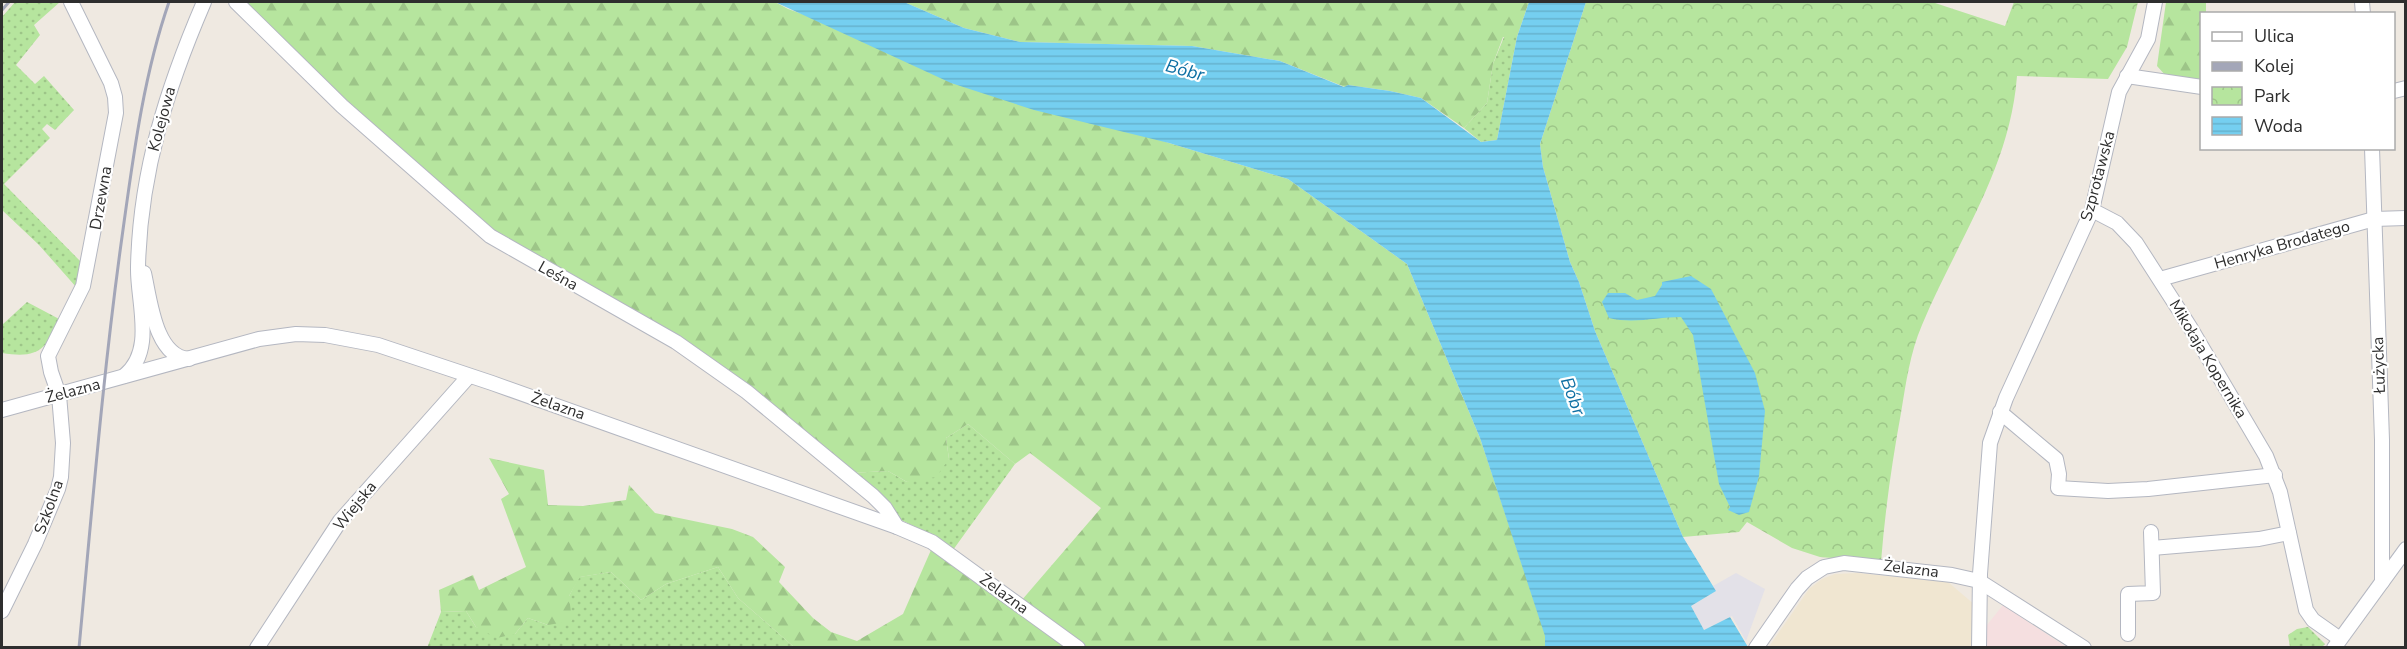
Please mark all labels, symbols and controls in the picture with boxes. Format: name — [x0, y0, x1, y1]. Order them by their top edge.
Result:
legend — [2200, 12, 2395, 150]
text: Ulica — [2254, 24, 2294, 48]
water label: Bóbr — [1163, 53, 1208, 87]
text: Kolej — [2254, 54, 2294, 78]
street label: Kolejowa — [143, 84, 181, 154]
text: Park — [2254, 84, 2291, 108]
text: Woda — [2254, 114, 2303, 138]
street label: Szprotawska — [2075, 129, 2121, 223]
street label: Drzewna — [85, 164, 117, 232]
street label: Henryka Brodatego — [2212, 215, 2353, 275]
street label: Leśna — [534, 256, 582, 296]
street label: Mikołaja Kopernika — [2164, 295, 2252, 423]
street label: Łużycka — [2367, 336, 2391, 395]
street label: Żelazna — [43, 373, 103, 409]
water label: Bóbr — [1555, 373, 1591, 419]
street label: Żelazna — [528, 387, 588, 425]
street label: Szkolna — [29, 477, 69, 537]
street label: Wiejska — [328, 477, 382, 535]
street label: Żelazna — [1882, 555, 1940, 583]
street label: Żelazna — [975, 569, 1033, 619]

